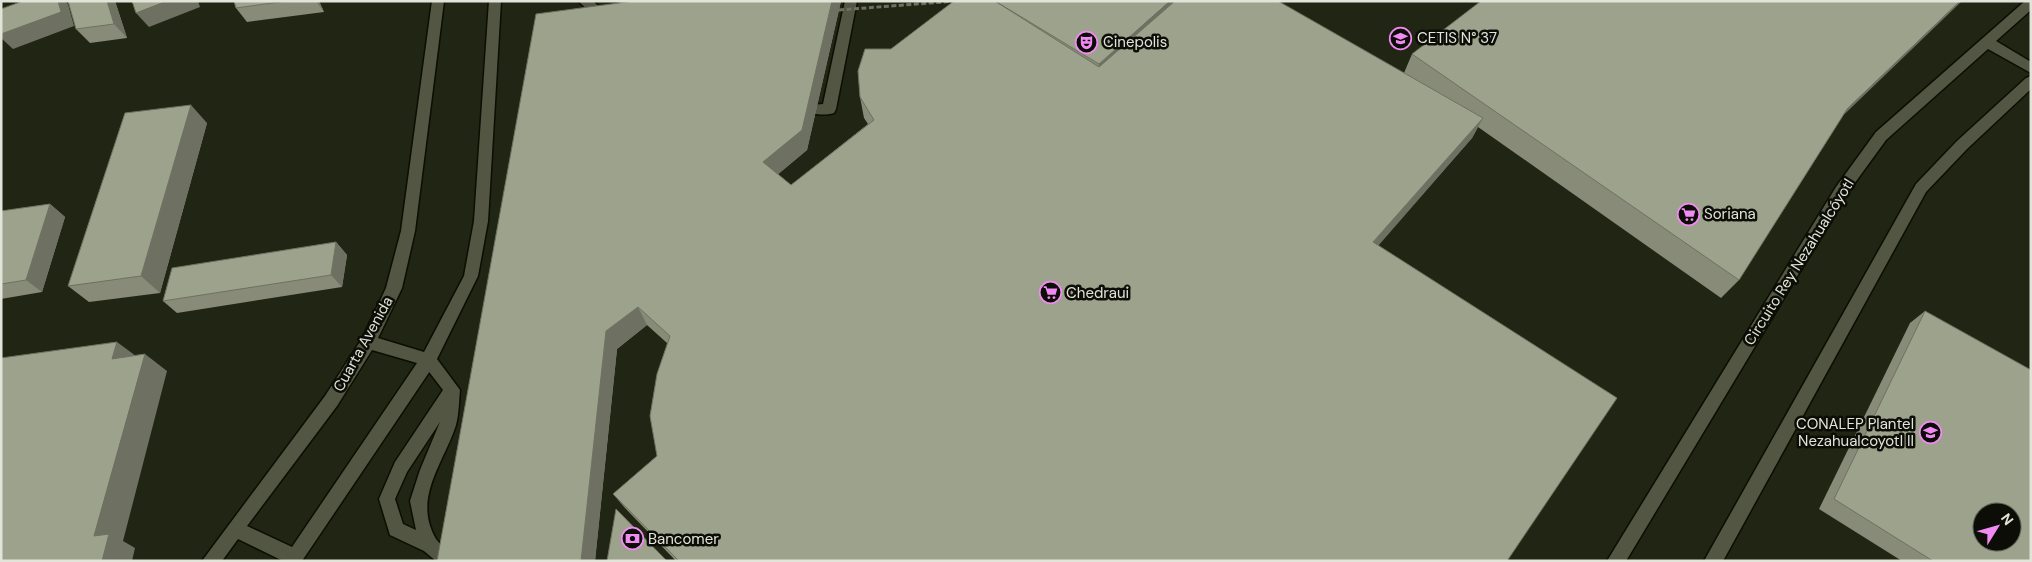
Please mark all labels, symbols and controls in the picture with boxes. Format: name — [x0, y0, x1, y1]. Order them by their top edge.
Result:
school or university icon: CETIS N° 37 — [1389, 26, 1413, 50]
place label: CETIS N° 37 — [1417, 28, 1497, 48]
theatre icon: Cinepolis — [1075, 30, 1099, 54]
place label: Cinepolis — [1103, 32, 1167, 52]
street label: Circuito Rey Nezahualcóyotl — [1739, 175, 1859, 349]
supermarket icon: Soriana — [1676, 202, 1700, 226]
place label: Soriana — [1704, 204, 1756, 224]
supermarket icon: Chedraui — [1038, 281, 1062, 305]
place label: Chedraui — [1066, 283, 1129, 303]
street label: Cuarta Avenida — [329, 293, 397, 395]
place label: CONALEP Plantel Nezahualcoyotl II — [1796, 414, 1914, 451]
school or university icon: CONALEP Plantel Nezahualcoyotl II — [1918, 421, 1942, 445]
north arrow — [1972, 502, 2022, 552]
text: N — [1997, 510, 2018, 529]
bank icon: Bancomer — [620, 527, 644, 551]
place label: Bancomer — [648, 529, 719, 549]

